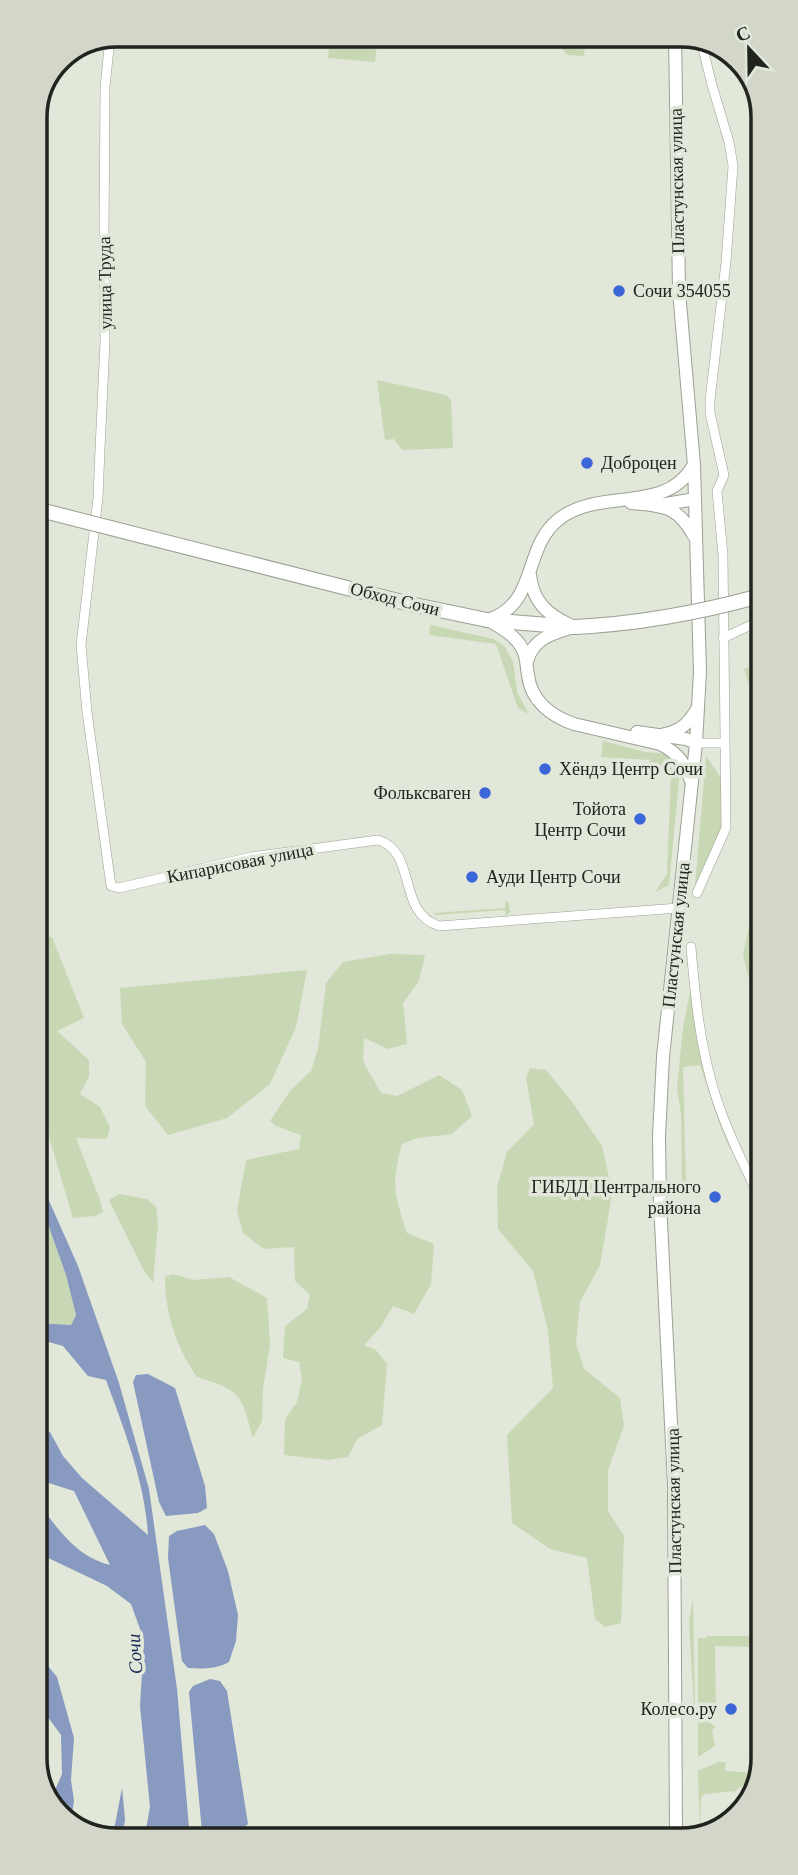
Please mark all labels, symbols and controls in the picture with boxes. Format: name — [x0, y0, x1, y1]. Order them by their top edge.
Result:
north arrow — [714, 14, 784, 84]
text: С — [733, 21, 753, 46]
street label: Пластунская улица — [666, 108, 688, 254]
street label: улица Труда — [94, 236, 116, 330]
place label: Сочи 354055 — [633, 281, 731, 301]
marker: Сочи 354055 — [611, 283, 627, 299]
place label: Доброцен — [601, 453, 677, 473]
marker: Доброцен — [579, 455, 595, 471]
street label: Обход Сочи — [348, 578, 442, 620]
place label: Хёндэ Центр Сочи — [559, 759, 703, 779]
marker: Хёндэ Центр Сочи — [537, 761, 553, 777]
place label: Фольксваген — [374, 783, 471, 803]
marker: Фольксваген — [477, 785, 493, 801]
place label: Тойота Центр Сочи — [535, 799, 626, 840]
marker: Тойота Центр Сочи — [632, 811, 648, 827]
street label: Кипарисовая улица — [165, 839, 315, 887]
street label: Пластунская улица — [658, 861, 694, 1009]
place label: Ауди Центр Сочи — [486, 867, 621, 887]
marker: Ауди Центр Сочи — [464, 869, 480, 885]
place label: ГИБДД Центрального района — [531, 1177, 701, 1218]
marker: ГИБДД Центрального района — [707, 1189, 723, 1205]
street label: Пластунская улица — [663, 1428, 685, 1574]
water label: Сочи — [123, 1633, 146, 1675]
place label: Колесо.ру — [640, 1699, 717, 1719]
marker: Колесо.ру — [723, 1701, 739, 1717]

